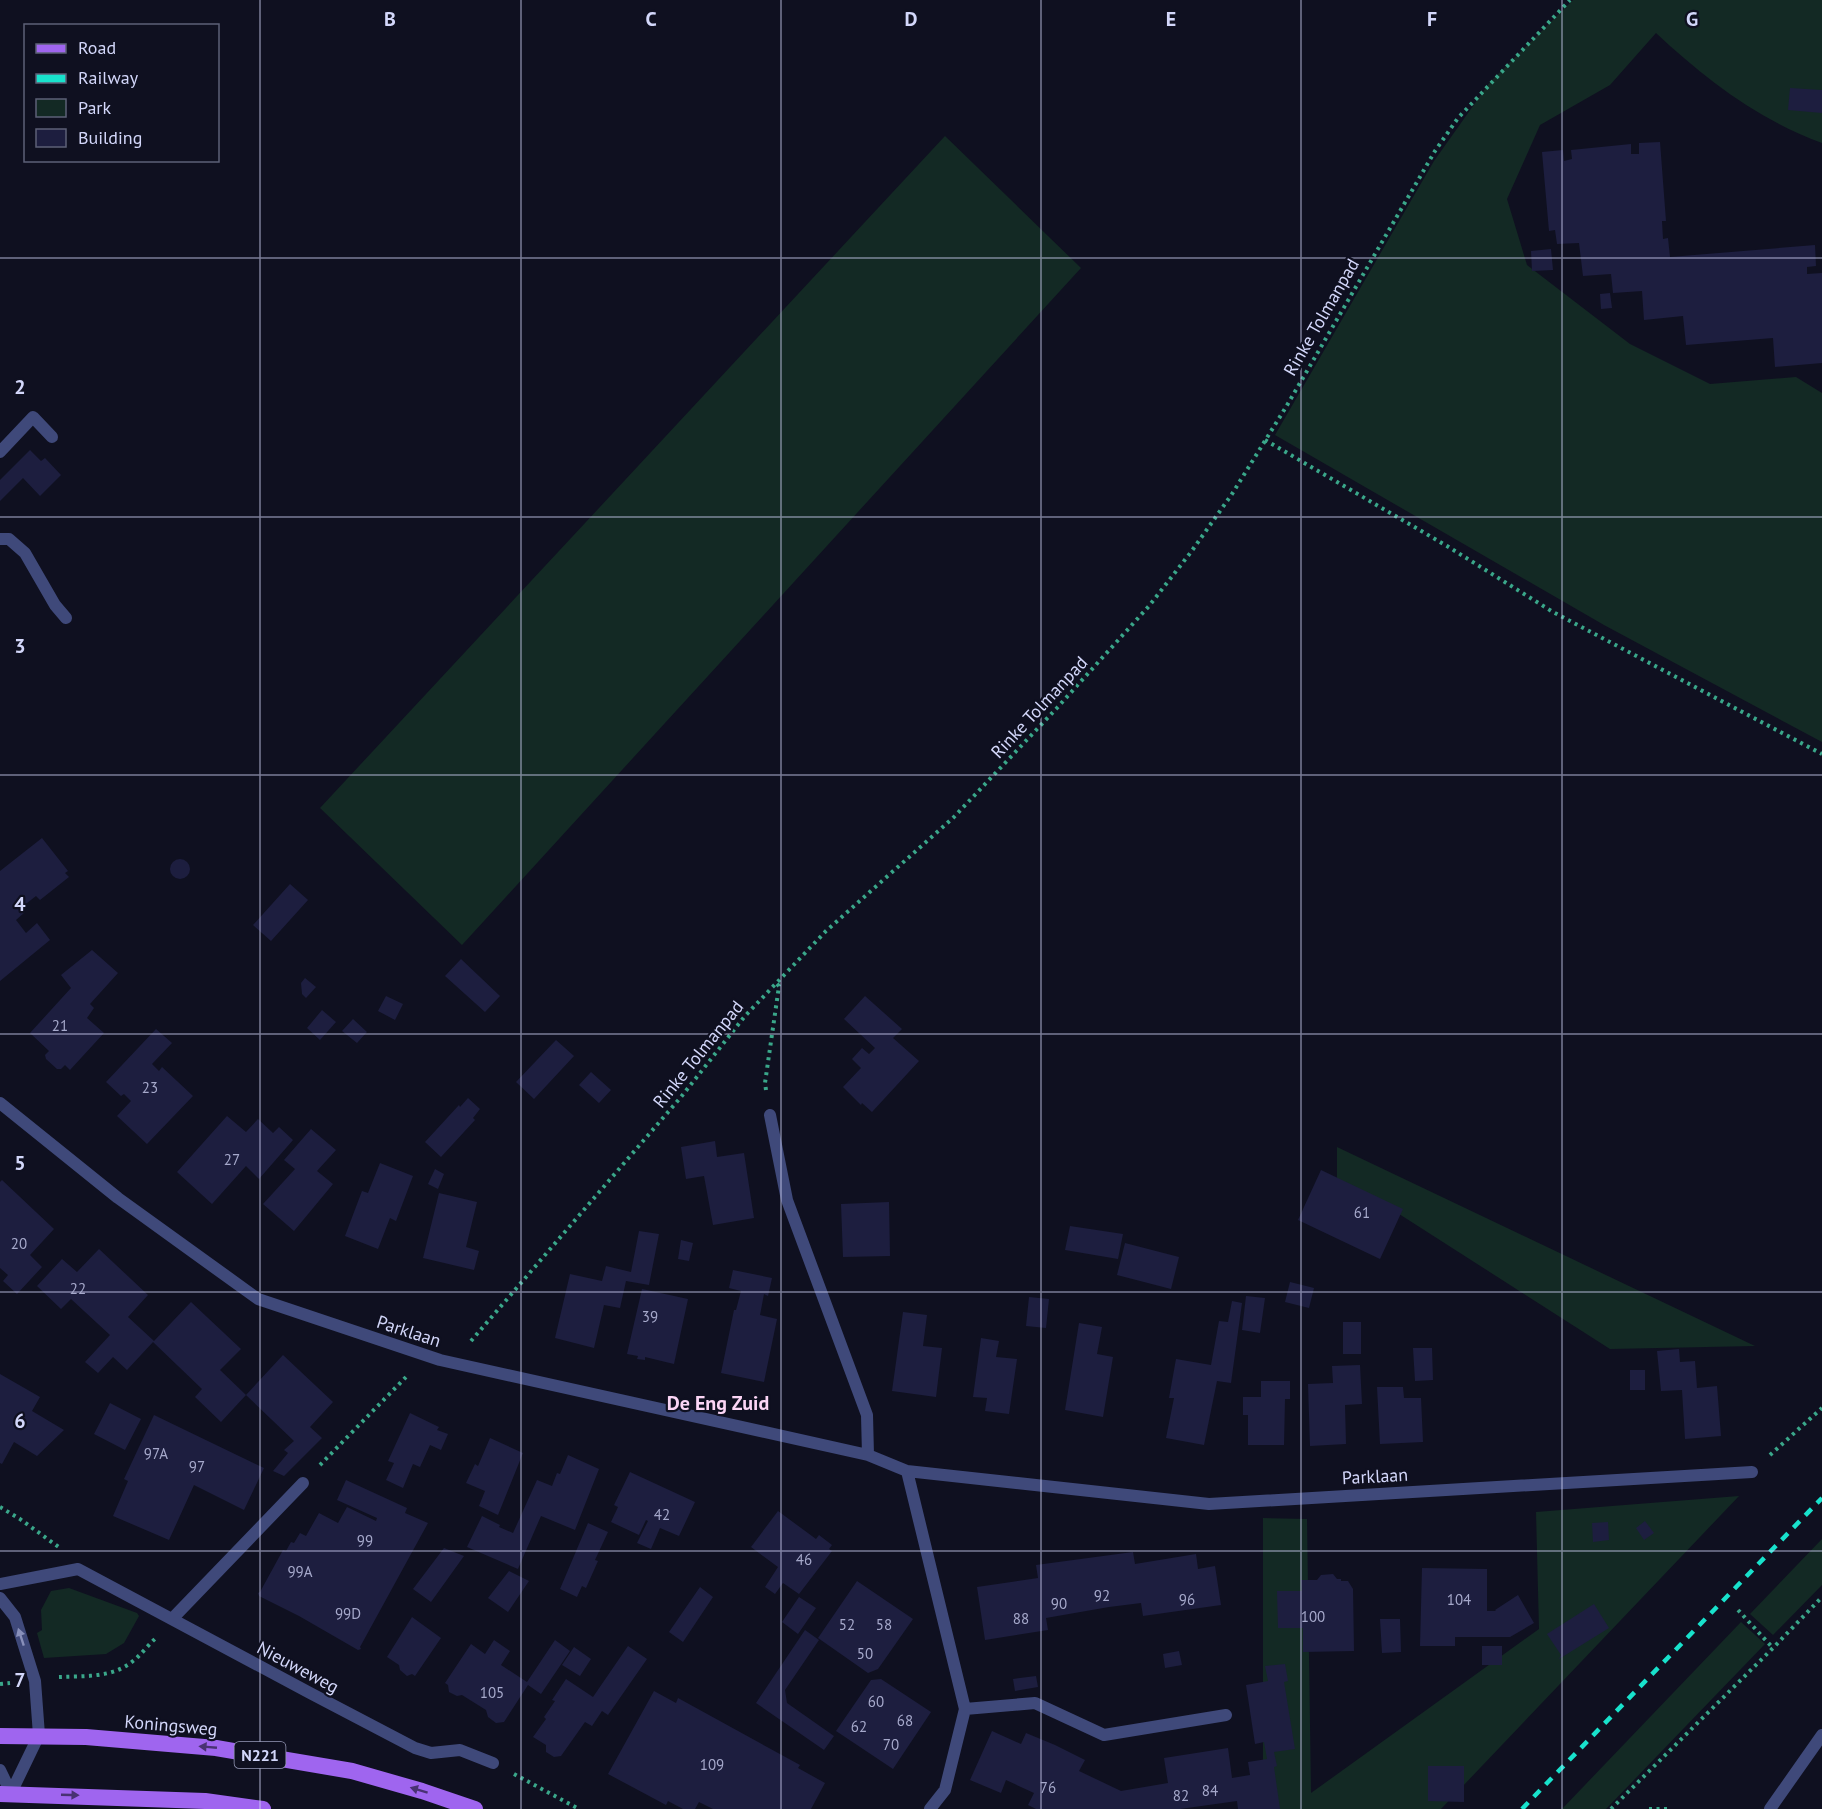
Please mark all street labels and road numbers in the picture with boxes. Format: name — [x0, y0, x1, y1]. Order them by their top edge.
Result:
street label: Rinke Tolmanpad — [1278, 254, 1364, 380]
street label: Rinke Tolmanpad — [986, 651, 1092, 763]
street label: Rinke Tolmanpad — [648, 996, 748, 1112]
street label: Parklaan — [374, 1310, 444, 1352]
street label: Parklaan — [1341, 1463, 1409, 1489]
street label: Nieuweweg — [253, 1636, 343, 1698]
street label: Koningsweg — [124, 1709, 218, 1741]
road number: N221 — [234, 1742, 286, 1768]

